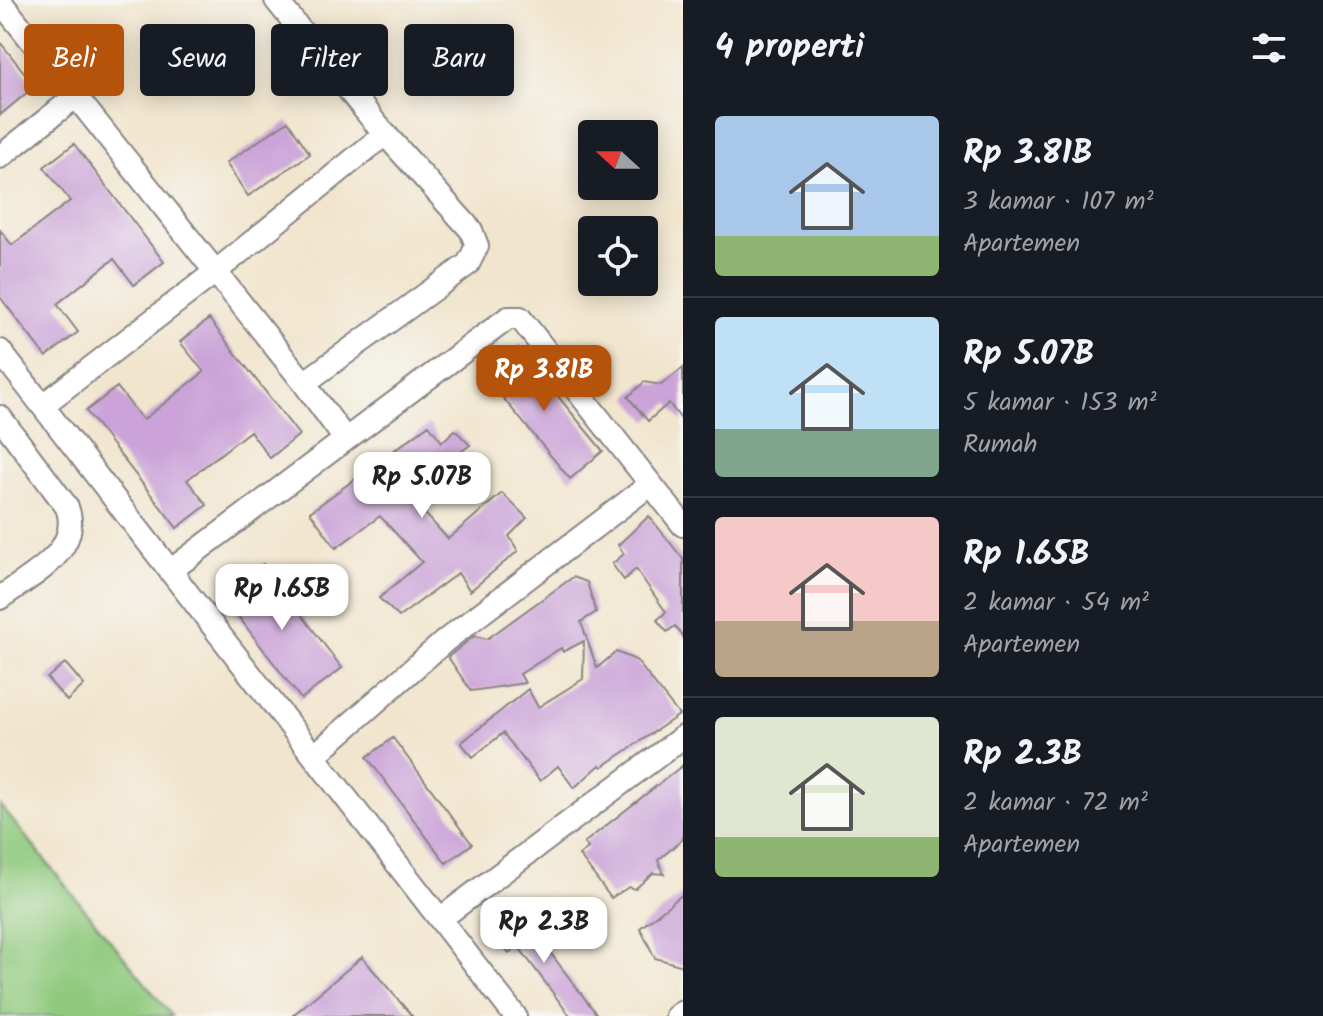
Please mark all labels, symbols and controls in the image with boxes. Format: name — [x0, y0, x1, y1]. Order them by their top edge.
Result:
text: 4 properti — [715, 21, 864, 75]
chip: Beli — [24, 24, 124, 96]
chip: Sewa — [140, 24, 255, 96]
chip: Filter — [271, 24, 388, 96]
chip: Baru — [404, 24, 514, 96]
icon: filters — [1247, 26, 1291, 70]
north arrow — [578, 120, 658, 200]
map controls — [578, 120, 658, 296]
text: Rp 3.81B — [963, 127, 1093, 181]
icon: home — [779, 148, 875, 244]
text: 3 kamar · 107 m² — [963, 181, 1153, 223]
button: locate — [578, 216, 658, 296]
text: Apartemen — [963, 223, 1080, 265]
text: Rp 5.07B — [963, 328, 1095, 382]
pin: Rp 3.81B — [461, 345, 627, 413]
icon: home — [779, 349, 875, 445]
text: Rp 3.81B — [494, 350, 594, 392]
text: 5 kamar · 153 m² — [963, 382, 1156, 424]
text: Rumah — [963, 424, 1038, 466]
pin: Rp 5.07B — [339, 452, 505, 520]
text: Rp 5.07B — [372, 457, 472, 499]
text: Rp 1.65B — [963, 528, 1090, 582]
icon: home — [779, 549, 875, 645]
pin: Rp 1.65B — [199, 564, 365, 632]
text: Rp 1.65B — [233, 569, 331, 611]
text: 2 kamar · 54 m² — [963, 582, 1149, 624]
text: Apartemen — [963, 624, 1080, 666]
text: Rp 2.3B — [963, 728, 1083, 782]
icon: home — [779, 749, 875, 845]
text: 2 kamar · 72 m² — [963, 782, 1148, 824]
text: Apartemen — [963, 824, 1080, 866]
pin: Rp 2.3B — [470, 897, 618, 965]
text: Rp 2.3B — [498, 902, 590, 944]

